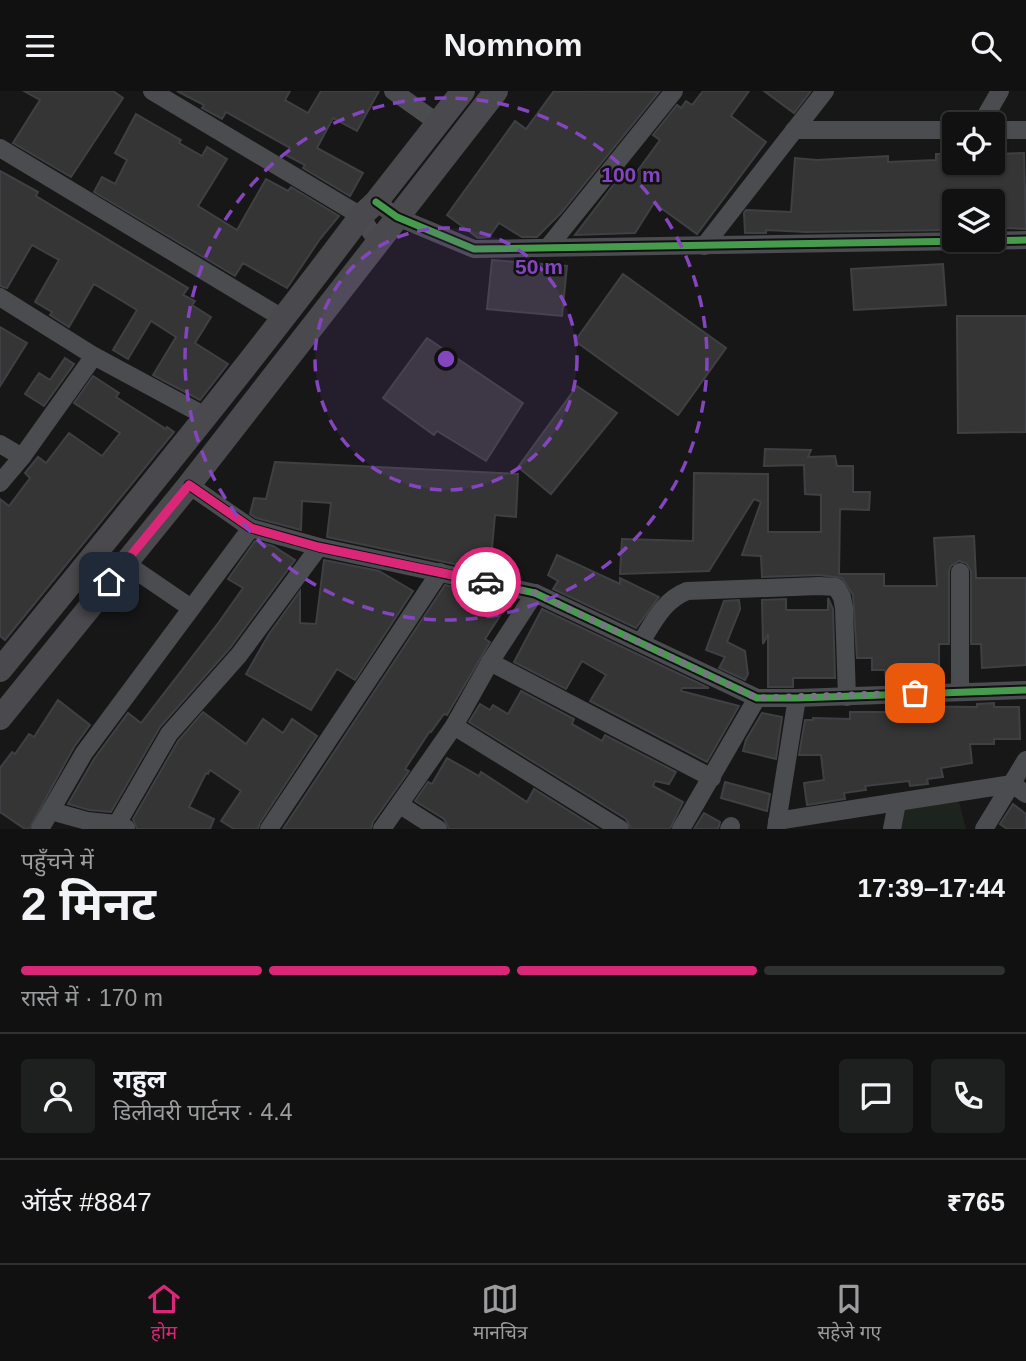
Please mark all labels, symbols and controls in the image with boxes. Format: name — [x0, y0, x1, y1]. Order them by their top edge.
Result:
icon: menu — [21, 27, 59, 65]
text: Nomnom — [444, 27, 582, 63]
icon: search — [967, 27, 1005, 65]
map controls — [942, 112, 1005, 252]
button: locate — [942, 112, 1005, 175]
text: 100 m — [601, 163, 661, 186]
button: layers — [942, 189, 1005, 252]
text: 50 m — [515, 255, 563, 278]
centre of rings — [434, 347, 458, 371]
courier — [451, 547, 521, 617]
pin — [79, 552, 139, 612]
icon: home — [90, 563, 128, 601]
icon: car — [467, 563, 505, 601]
pin — [885, 663, 945, 723]
icon: bag — [896, 674, 934, 712]
text: पहुँचने में — [21, 848, 94, 874]
text: 17:39–17:44 — [858, 873, 1005, 903]
text: 2 मिनट — [21, 878, 156, 930]
text: रास्ते में · 170 m — [21, 985, 163, 1011]
button: person — [21, 1059, 95, 1133]
button: chat — [839, 1059, 913, 1133]
button: phone — [931, 1059, 1005, 1133]
text: राहुल — [113, 1064, 166, 1094]
text: डिलीवरी पार्टनर · 4.4 — [113, 1099, 293, 1125]
text: ऑर्डर #8847 — [21, 1187, 152, 1217]
text: ₹765 — [947, 1187, 1005, 1217]
tab: होम — [145, 1280, 183, 1347]
tab: मानचित्र — [473, 1280, 527, 1347]
tab: सहेजे गए — [817, 1280, 881, 1347]

